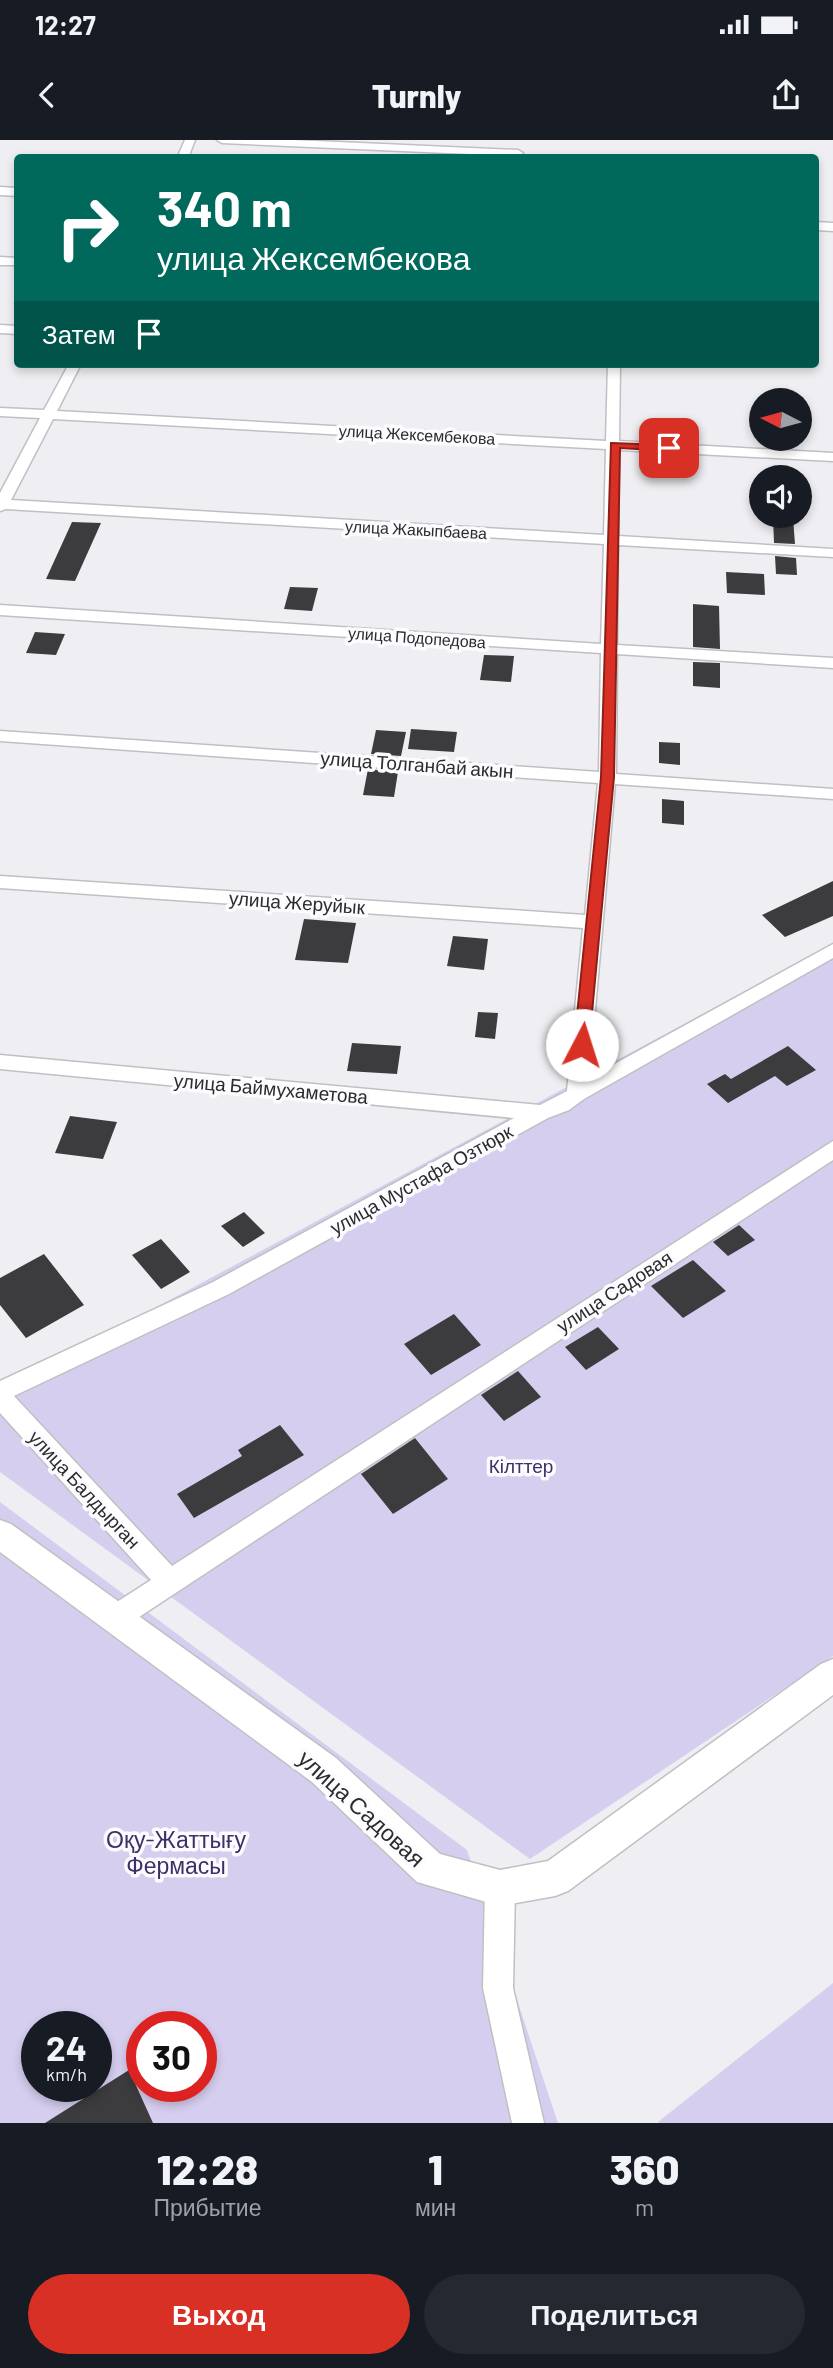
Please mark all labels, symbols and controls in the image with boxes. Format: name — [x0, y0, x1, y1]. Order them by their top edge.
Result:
text: 12:27 — [35, 9, 96, 40]
icon: back — [28, 76, 66, 114]
text: Turnly — [372, 76, 461, 114]
icon: share — [767, 76, 805, 114]
text: 340 m — [157, 178, 292, 237]
icon: right — [42, 182, 133, 273]
text: улица Жексембекова — [157, 238, 470, 276]
icon: arrive — [130, 315, 168, 353]
text: Затем — [42, 318, 116, 349]
north arrow — [749, 388, 812, 452]
map controls — [749, 388, 812, 528]
pin — [639, 418, 699, 478]
street label: улица Жексембекова — [338, 420, 496, 448]
icon: arrive — [650, 429, 688, 467]
button: sound — [749, 465, 812, 528]
street label: улица Жакыпбаева — [345, 516, 488, 542]
street label: улица Подопедова — [347, 623, 487, 651]
street label: улица Толганбай акын — [320, 746, 514, 782]
street label: улица Жеруйык — [228, 886, 366, 918]
position arrow — [545, 1008, 619, 1082]
street label: улица Баймухаметова — [173, 1068, 369, 1108]
street label: улица Мустафа Озтюрк — [326, 1119, 517, 1239]
street label: улица Садовая — [552, 1245, 676, 1337]
street label: улица Балдырган — [24, 1425, 146, 1553]
park label: Кілттер — [489, 1454, 553, 1477]
street label: улица Садовая — [293, 1744, 431, 1872]
park label: Оқу-Жаттығу Фермасы — [106, 1825, 246, 1879]
speed limit sign: 30 — [126, 2011, 217, 2102]
text: 24 — [46, 2026, 87, 2068]
text: km/h — [46, 2063, 87, 2085]
text: 12:28 — [157, 2143, 258, 2193]
text: 1 — [428, 2143, 443, 2193]
text: 360 — [610, 2143, 680, 2193]
text: Прибытие — [153, 2193, 261, 2221]
text: мин — [415, 2193, 456, 2221]
text: m — [635, 2193, 654, 2221]
button: Выход — [28, 2274, 410, 2354]
button: Поделиться — [424, 2274, 805, 2354]

